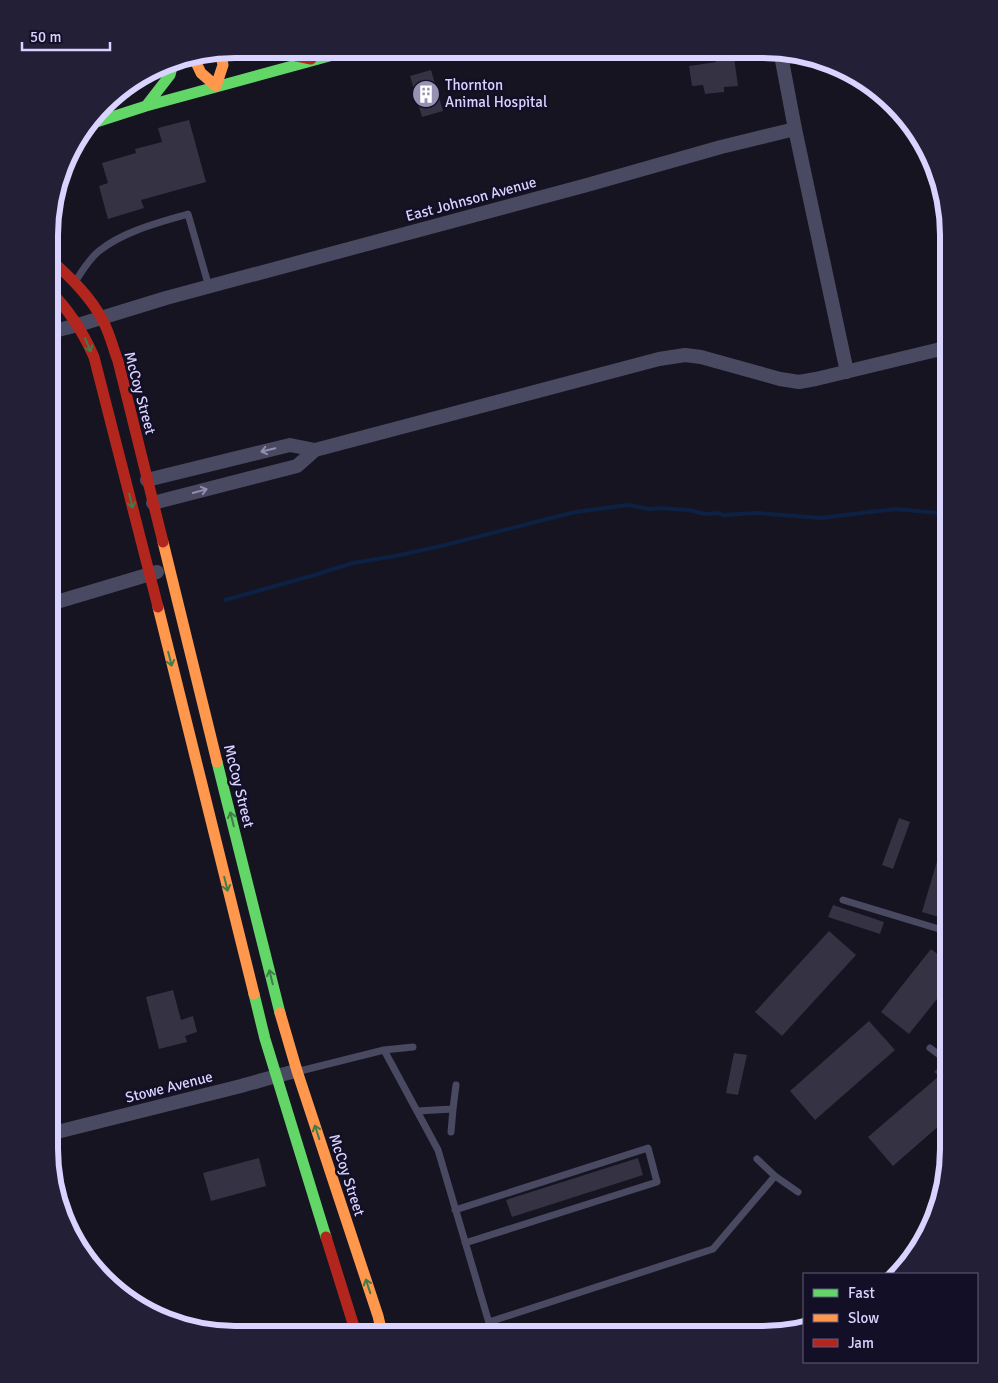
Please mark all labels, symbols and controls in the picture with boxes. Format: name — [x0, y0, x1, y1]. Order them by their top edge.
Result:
scale bar — [22, 20, 110, 52]
text: 50 m — [30, 28, 61, 46]
place label: Thornton Animal Hospital — [445, 76, 547, 111]
building icon: Thornton Animal Hospital — [411, 79, 441, 109]
street label: East Johnson Avenue — [404, 173, 538, 225]
one-way arrow — [85, 337, 94, 352]
street label: McCoy Street — [120, 350, 160, 436]
one-way arrow — [260, 446, 276, 456]
one-way arrow — [192, 486, 208, 495]
one-way arrow — [127, 493, 136, 509]
one-way arrow — [166, 650, 175, 666]
street label: McCoy Street — [220, 743, 258, 829]
one-way arrow — [227, 811, 236, 827]
one-way arrow — [222, 876, 231, 892]
one-way arrow — [266, 969, 275, 985]
street label: Stowe Avenue — [123, 1067, 215, 1107]
one-way arrow — [312, 1125, 321, 1141]
street label: McCoy Street — [325, 1132, 369, 1218]
legend — [803, 1273, 978, 1363]
one-way arrow — [363, 1279, 373, 1295]
text: Fast — [848, 1284, 875, 1302]
text: Slow — [848, 1309, 879, 1327]
text: Jam — [848, 1334, 874, 1352]

